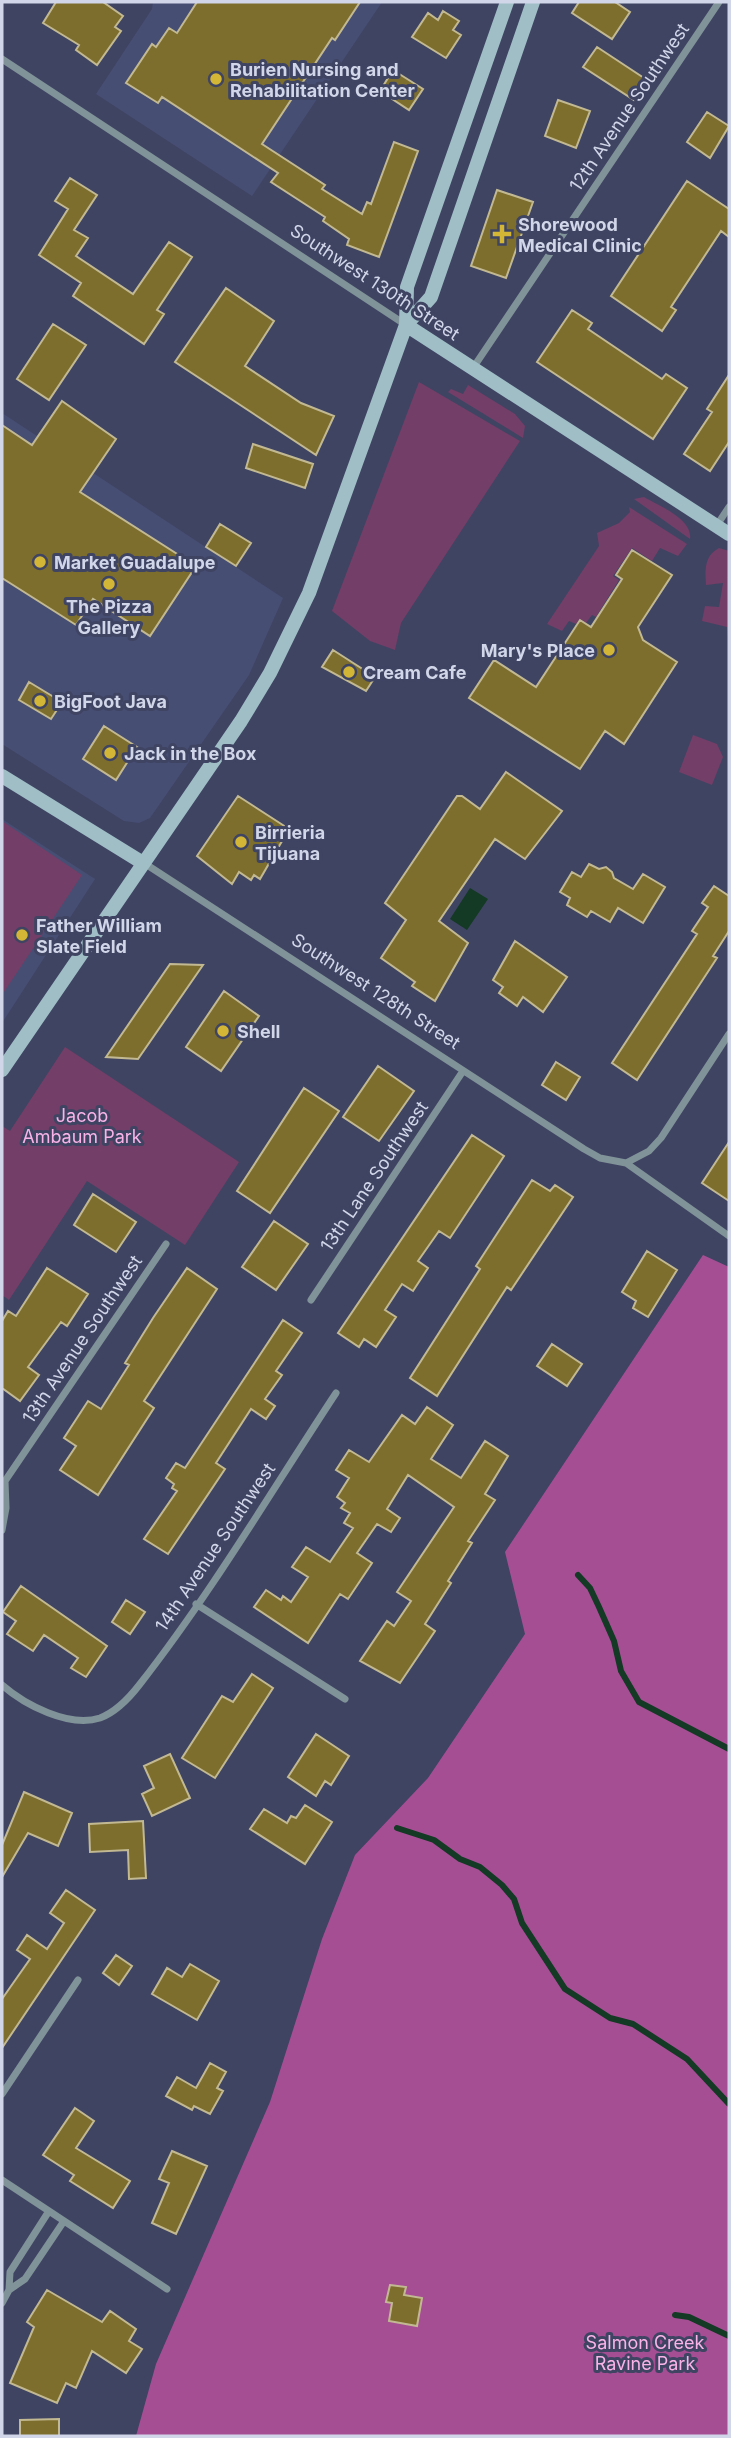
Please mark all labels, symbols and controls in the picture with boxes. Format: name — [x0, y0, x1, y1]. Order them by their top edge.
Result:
street label: 12th Avenue Southwest — [565, 19, 693, 195]
place label: Burien Nursing and Rehabilitation Center — [230, 59, 415, 101]
marker: Burien Nursing and Rehabilitation Center — [208, 71, 224, 87]
place label: Shorewood Medical Clinic — [518, 214, 642, 256]
street label: Southwest 130th Street — [287, 219, 464, 345]
marker: Shorewood Medical Clinic — [492, 224, 512, 244]
place label: Market Guadalupe — [54, 552, 216, 573]
marker: Market Guadalupe — [32, 554, 48, 570]
marker: The Pizza Gallery — [101, 576, 117, 592]
place label: The Pizza Gallery — [66, 596, 152, 638]
place label: Mary's Place — [481, 640, 595, 661]
marker: Mary's Place — [601, 642, 617, 658]
place label: Cream Cafe — [363, 662, 467, 683]
marker: Cream Cafe — [341, 664, 357, 680]
place label: BigFoot Java — [54, 691, 167, 712]
marker: BigFoot Java — [32, 693, 48, 709]
place label: Jack in the Box — [124, 743, 257, 764]
marker: Jack in the Box — [102, 745, 118, 761]
place label: Birrieria Tijuana — [255, 822, 325, 864]
marker: Birrieria Tijuana — [233, 834, 249, 850]
place label: Father William Slate Field — [36, 915, 162, 957]
marker: Father William Slate Field — [14, 927, 30, 943]
street label: Southwest 128th Street — [288, 929, 464, 1053]
place label: Shell — [237, 1021, 280, 1042]
marker: Shell — [215, 1023, 231, 1039]
street label: 13th Lane Southwest — [316, 1097, 432, 1255]
park label: Jacob Ambaum Park — [22, 1105, 142, 1147]
street label: 13th Avenue Southwest — [18, 1251, 146, 1427]
street label: 14th Avenue Southwest — [151, 1459, 279, 1635]
park label: Salmon Creek Ravine Park — [586, 2332, 704, 2374]

